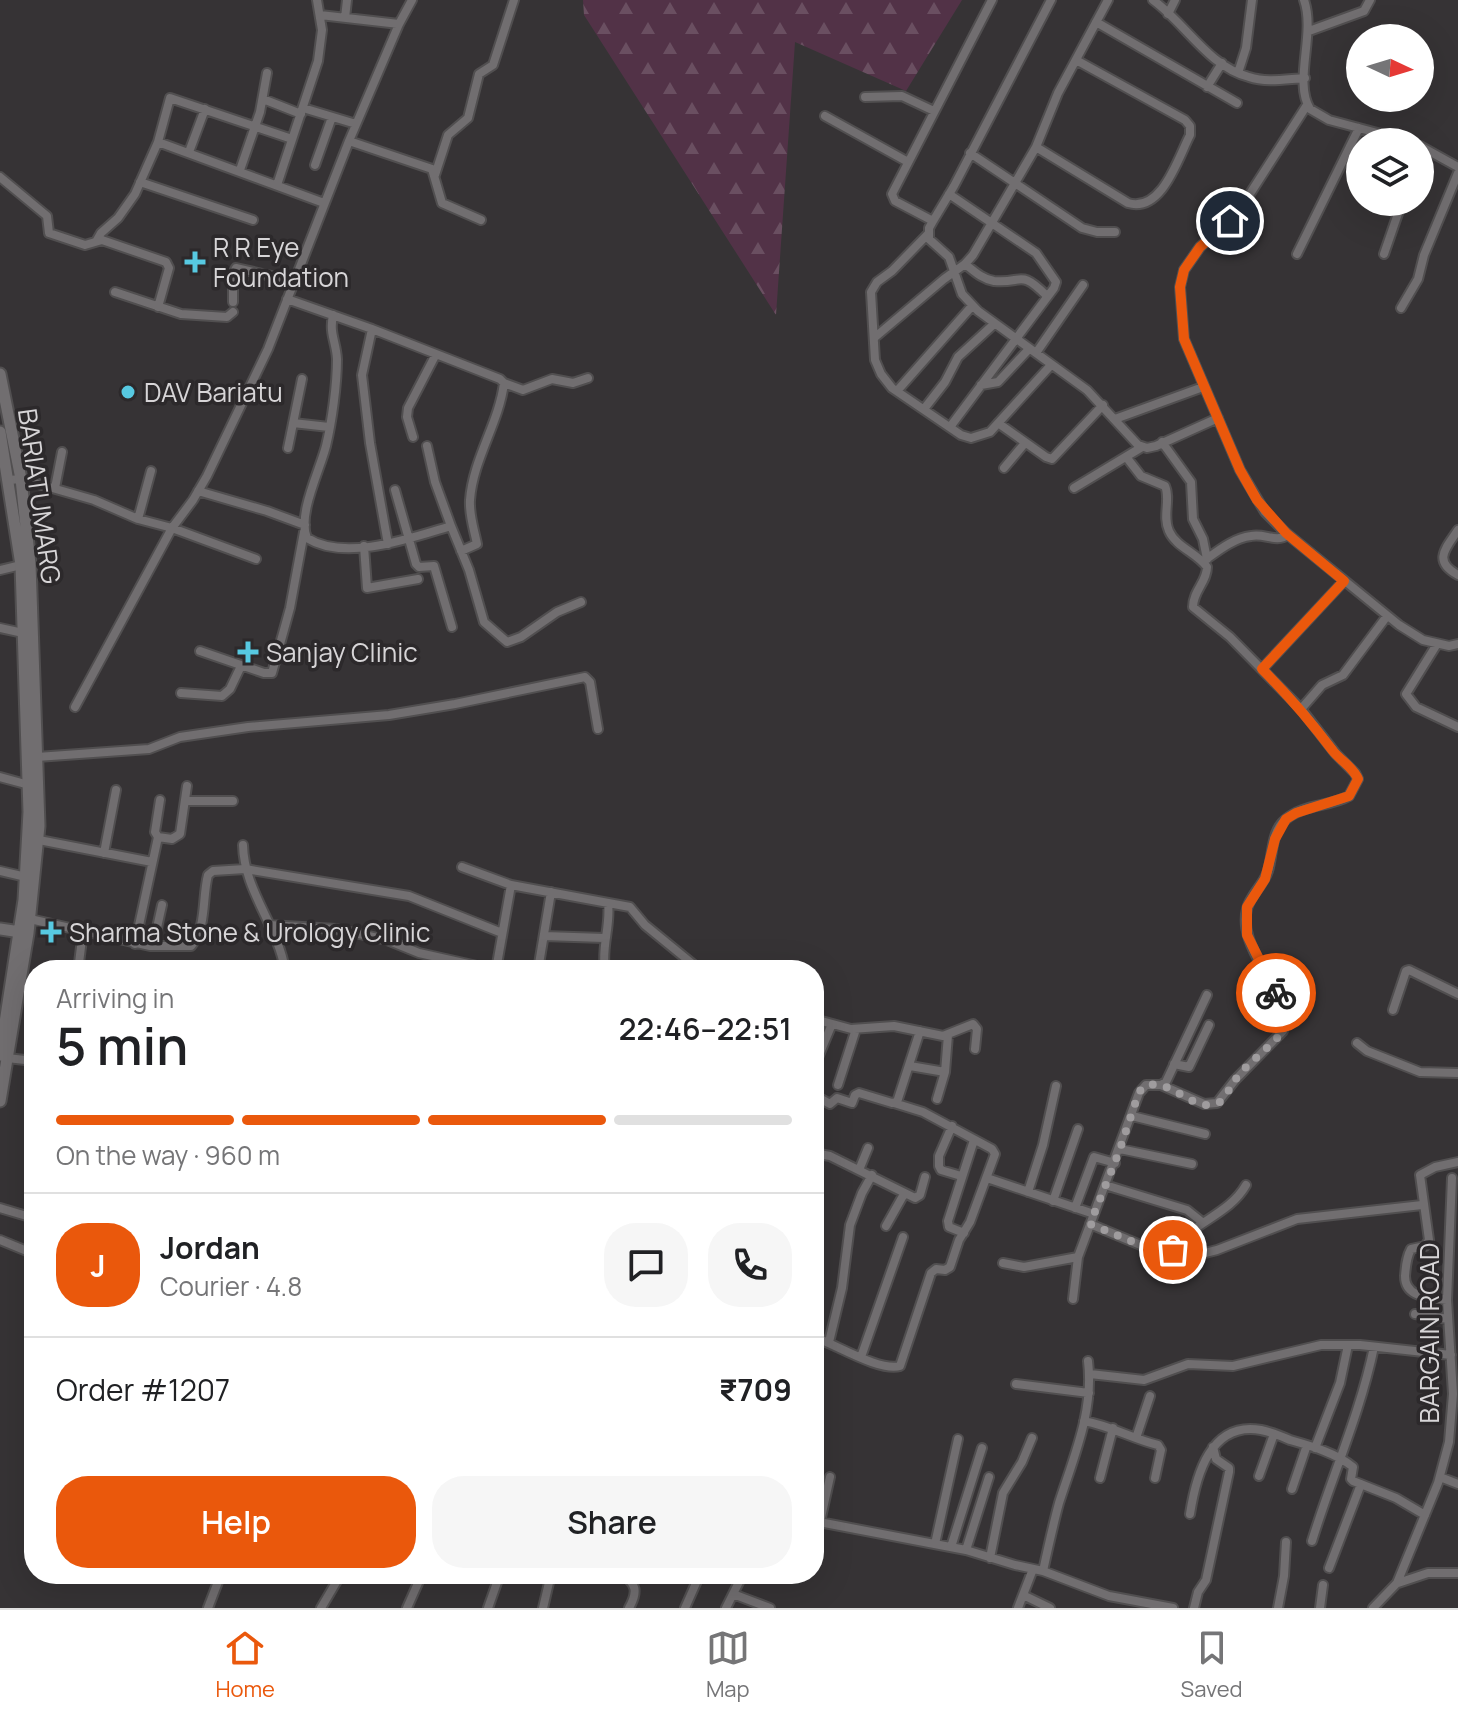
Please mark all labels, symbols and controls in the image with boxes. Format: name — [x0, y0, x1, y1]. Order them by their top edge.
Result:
north arrow — [1346, 24, 1434, 112]
map controls — [1346, 24, 1434, 216]
button: layers — [1346, 128, 1434, 216]
pin — [1196, 187, 1264, 255]
icon: home — [1208, 199, 1252, 243]
place label: R R Eye Foundation — [213, 229, 349, 295]
marker: R R Eye Foundation — [184, 251, 206, 273]
place label: DAV Bariatu — [144, 374, 283, 410]
marker: DAV Bariatu — [119, 383, 137, 401]
street label: BARIATUMARG — [10, 406, 70, 586]
place label: Sanjay Clinic — [266, 634, 418, 670]
marker: Sanjay Clinic — [237, 641, 259, 663]
place label: Sharma Stone & Urology Clinic — [69, 914, 430, 950]
marker: Sharma Stone & Urology Clinic — [40, 921, 62, 943]
courier — [1236, 953, 1316, 1033]
icon: bike — [1254, 971, 1298, 1015]
text: Arriving in — [56, 980, 174, 1016]
text: 22:46–22:51 — [619, 1008, 792, 1049]
text: 5 min — [56, 1010, 188, 1081]
text: On the way · 960 m — [56, 1137, 280, 1173]
pin — [1139, 1216, 1207, 1284]
button: chat — [604, 1223, 688, 1307]
button: phone — [708, 1223, 792, 1307]
text: Jordan — [160, 1227, 260, 1268]
icon: bag — [1151, 1228, 1195, 1272]
street label: BARGAIN ROAD — [1411, 1243, 1447, 1423]
text: J — [90, 1245, 106, 1286]
text: Courier · 4.8 — [160, 1268, 302, 1304]
text: Order #1207 — [56, 1369, 230, 1410]
text: ₹709 — [719, 1369, 792, 1410]
button: Help — [56, 1476, 416, 1568]
button: Share — [432, 1476, 792, 1568]
tab: Home — [215, 1626, 275, 1704]
tab: Map — [706, 1626, 750, 1704]
tab: Saved — [1181, 1626, 1243, 1704]

